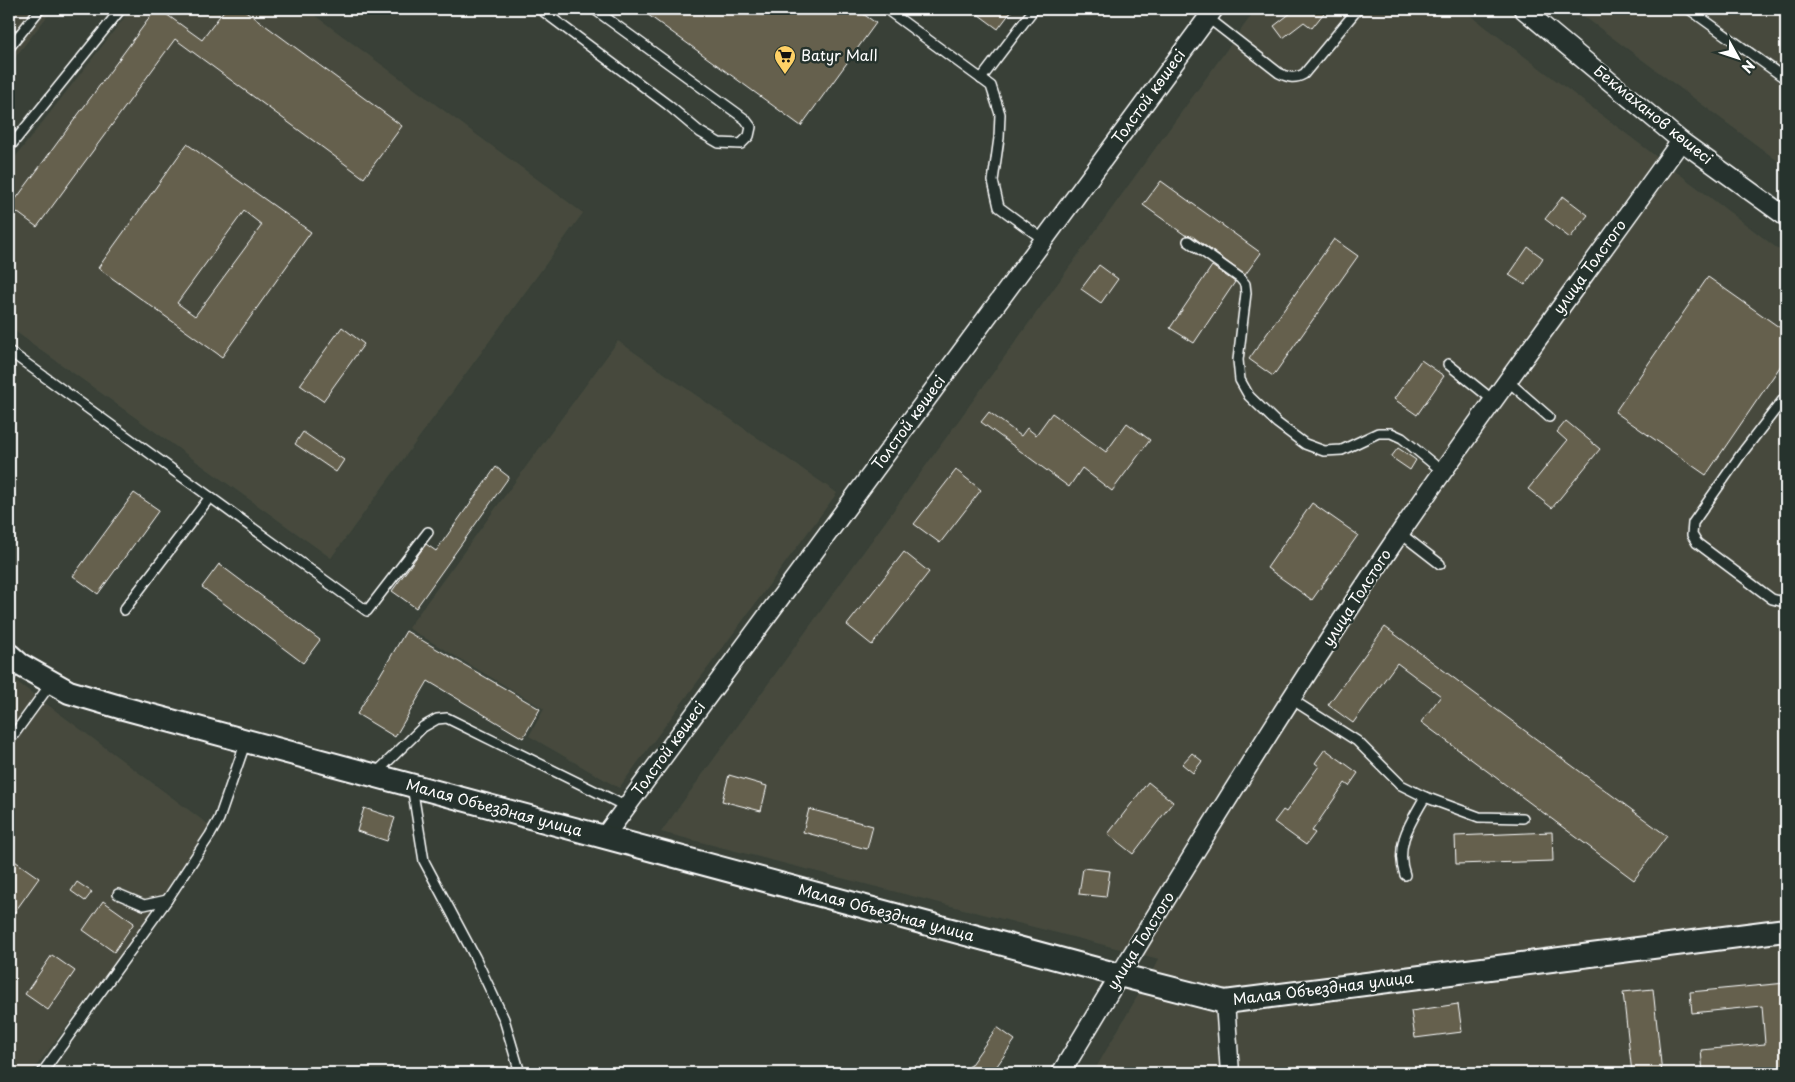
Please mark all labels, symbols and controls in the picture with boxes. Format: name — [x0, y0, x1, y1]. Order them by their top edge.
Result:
north arrow — [1712, 32, 1762, 82]
place label: Batyr Mall — [801, 43, 878, 66]
supermarket icon: Batyr Mall — [773, 44, 797, 75]
street label: Толстой көшесі — [1105, 44, 1190, 148]
text: N — [1737, 56, 1760, 78]
street label: Бекмаханов көшесі — [1589, 59, 1718, 169]
street label: улица Толстого — [1546, 214, 1631, 318]
street label: Толстой көшесі — [865, 370, 950, 474]
street label: улица Толстого — [1316, 544, 1396, 651]
street label: Толстой көшесі — [625, 696, 710, 800]
street label: Малая Объездная улица — [404, 772, 586, 841]
street label: Малая Объездная улица — [796, 877, 978, 946]
street label: улица Толстого — [1100, 887, 1179, 994]
street label: Малая Объездная улица — [1231, 965, 1415, 1010]

